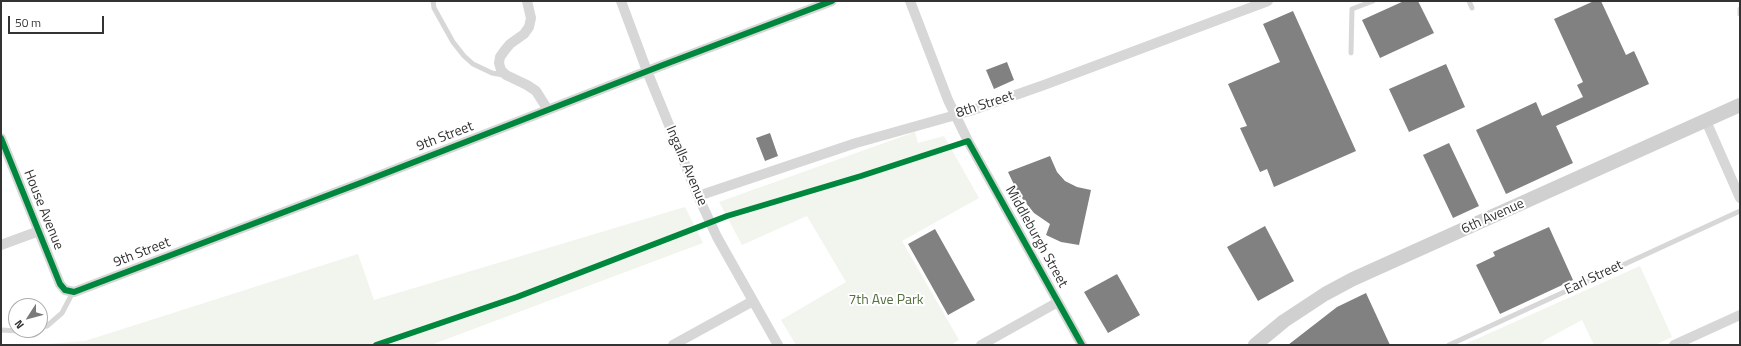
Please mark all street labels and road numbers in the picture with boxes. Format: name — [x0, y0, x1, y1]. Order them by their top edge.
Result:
street label: 8th Street — [954, 88, 1016, 122]
street label: 9th Street — [414, 119, 476, 155]
street label: Ingalls Avenue — [662, 124, 710, 208]
street label: House Avenue — [19, 168, 67, 252]
street label: Middleburgh Street — [1001, 183, 1071, 291]
street label: 6th Avenue — [1459, 196, 1527, 238]
street label: 9th Street — [111, 235, 173, 271]
street label: Earl Street — [1562, 257, 1626, 299]

